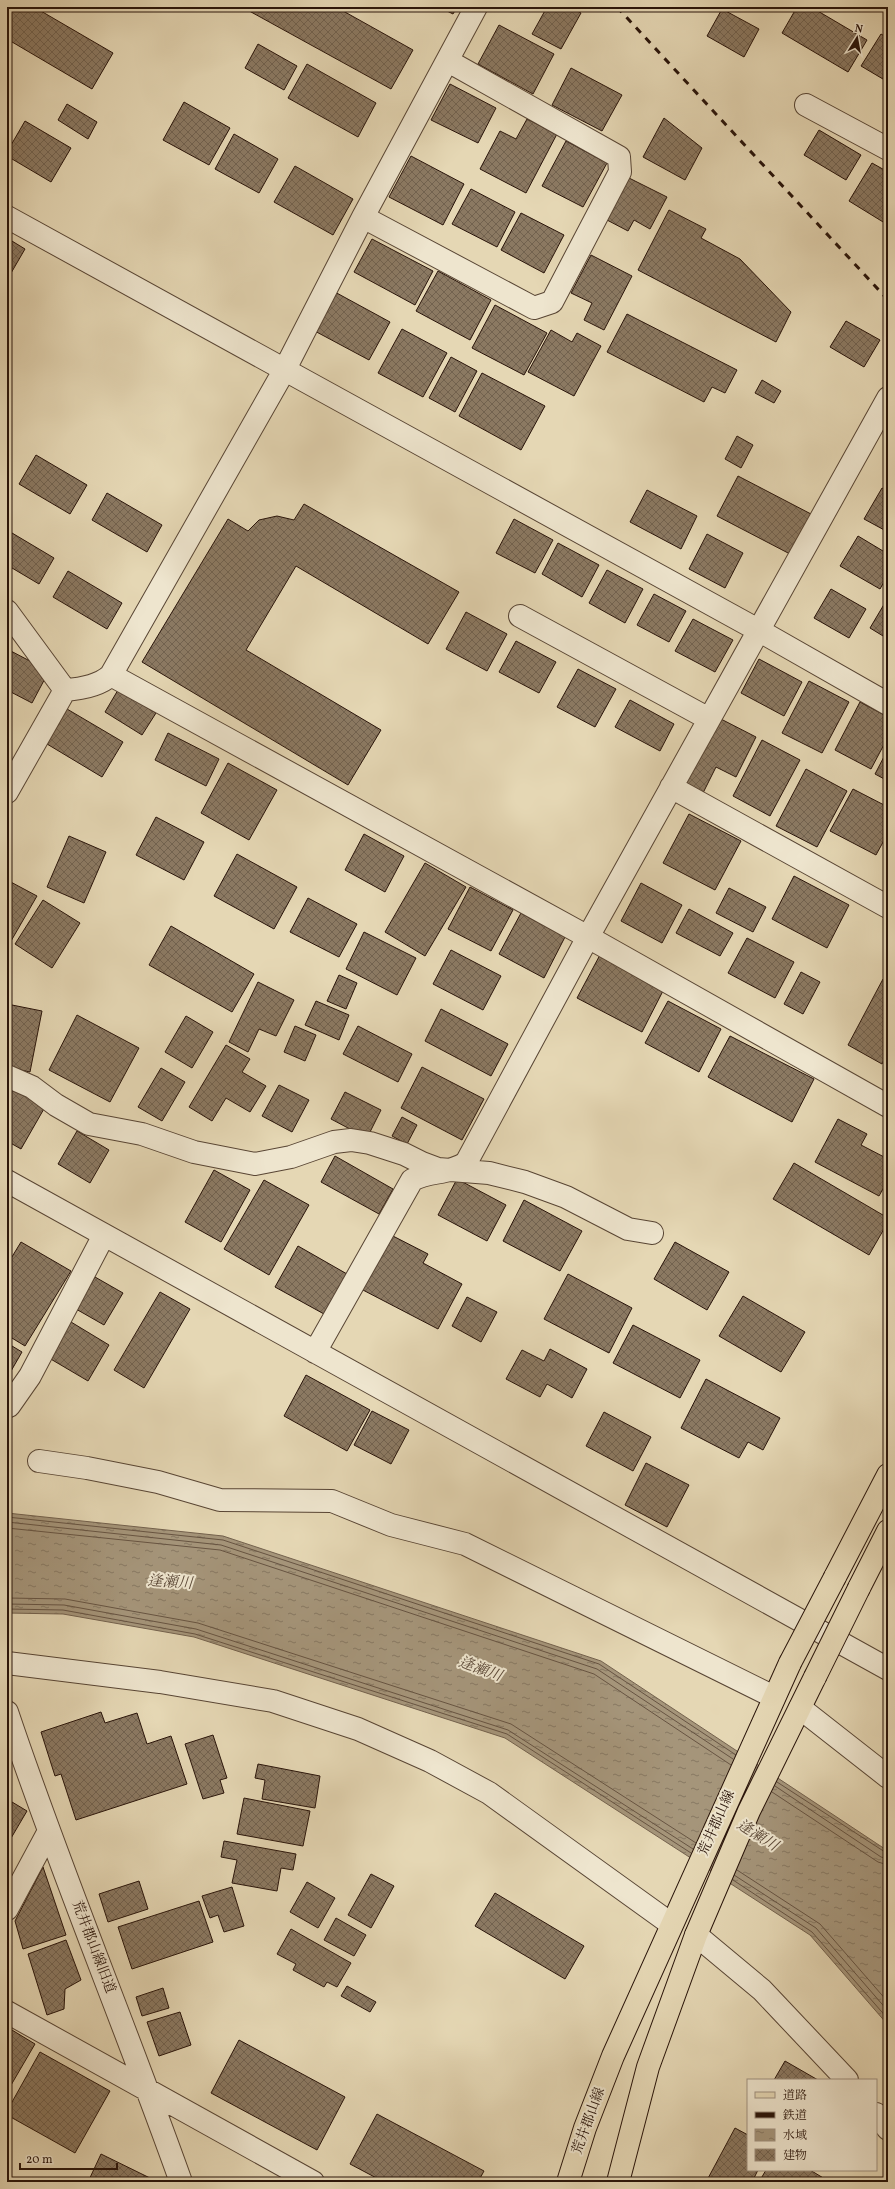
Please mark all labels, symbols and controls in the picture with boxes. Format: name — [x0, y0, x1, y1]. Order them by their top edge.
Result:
north arrow — [837, 18, 877, 58]
text: N — [853, 22, 864, 38]
water label: 逢瀬川 — [147, 1571, 195, 1595]
water label: 逢瀬川 — [455, 1652, 507, 1688]
street label: 荒井郡山線 — [694, 1787, 740, 1859]
water label: 逢瀬川 — [732, 1815, 783, 1858]
street label: 荒井郡山線旧道 — [67, 1898, 119, 1996]
legend — [747, 2079, 877, 2171]
street label: 荒井郡山線 — [568, 2085, 610, 2157]
text: 道路 — [783, 2088, 807, 2104]
text: 鉄道 — [782, 2108, 807, 2124]
text: 水域 — [783, 2128, 807, 2144]
scale bar — [20, 2145, 117, 2171]
text: 建物 — [783, 2148, 807, 2164]
text: 20 m — [26, 2152, 53, 2168]

